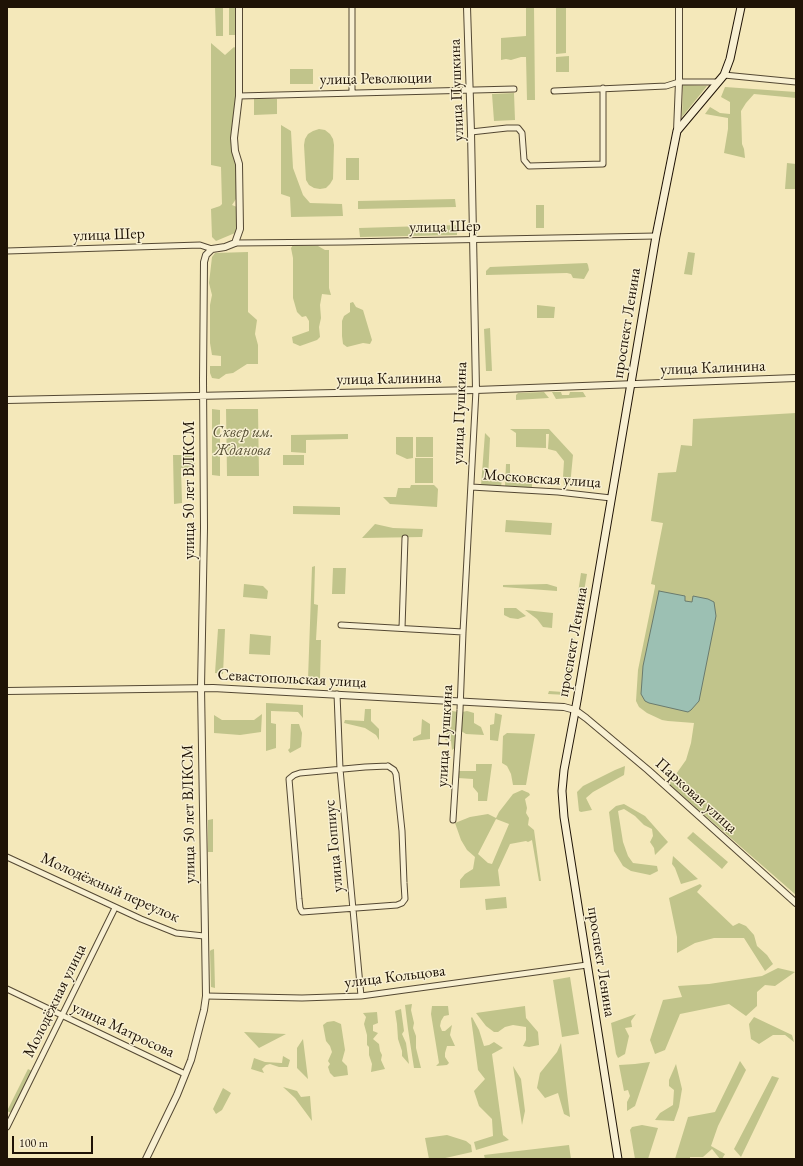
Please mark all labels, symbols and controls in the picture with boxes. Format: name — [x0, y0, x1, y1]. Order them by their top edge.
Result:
street label: улица Пушкина — [446, 38, 468, 142]
street label: улица Революции — [320, 68, 432, 90]
street label: улица Шер — [409, 217, 481, 237]
street label: улица Шер — [73, 224, 145, 246]
street label: проспект Ленина — [609, 267, 645, 379]
street label: улица Калинина — [660, 357, 766, 379]
street label: улица Пушкина — [449, 361, 471, 465]
street label: улица Калинина — [336, 368, 442, 390]
street label: улица 50 лет ВЛКСМ — [180, 421, 200, 559]
park label: Сквер им. Жданова — [212, 423, 274, 461]
street label: Московская улица — [482, 465, 602, 493]
street label: проспект Ленина — [554, 585, 592, 699]
street label: Севастопольская улица — [217, 666, 367, 692]
street label: улица Пушкина — [433, 684, 457, 788]
street label: улица 50 лет ВЛКСМ — [178, 744, 200, 884]
street label: Парковая улица — [651, 754, 741, 838]
street label: улица Гоппиус — [320, 799, 348, 893]
street label: Молодёжный переулок — [38, 849, 182, 927]
street label: проспект Ленина — [583, 906, 619, 1018]
street label: Молодёжная улица — [19, 941, 91, 1061]
street label: улица Кольцова — [343, 961, 447, 993]
street label: улица Матросова — [69, 998, 177, 1062]
scale bar — [14, 1128, 95, 1154]
text: 100 m — [19, 1135, 48, 1151]

